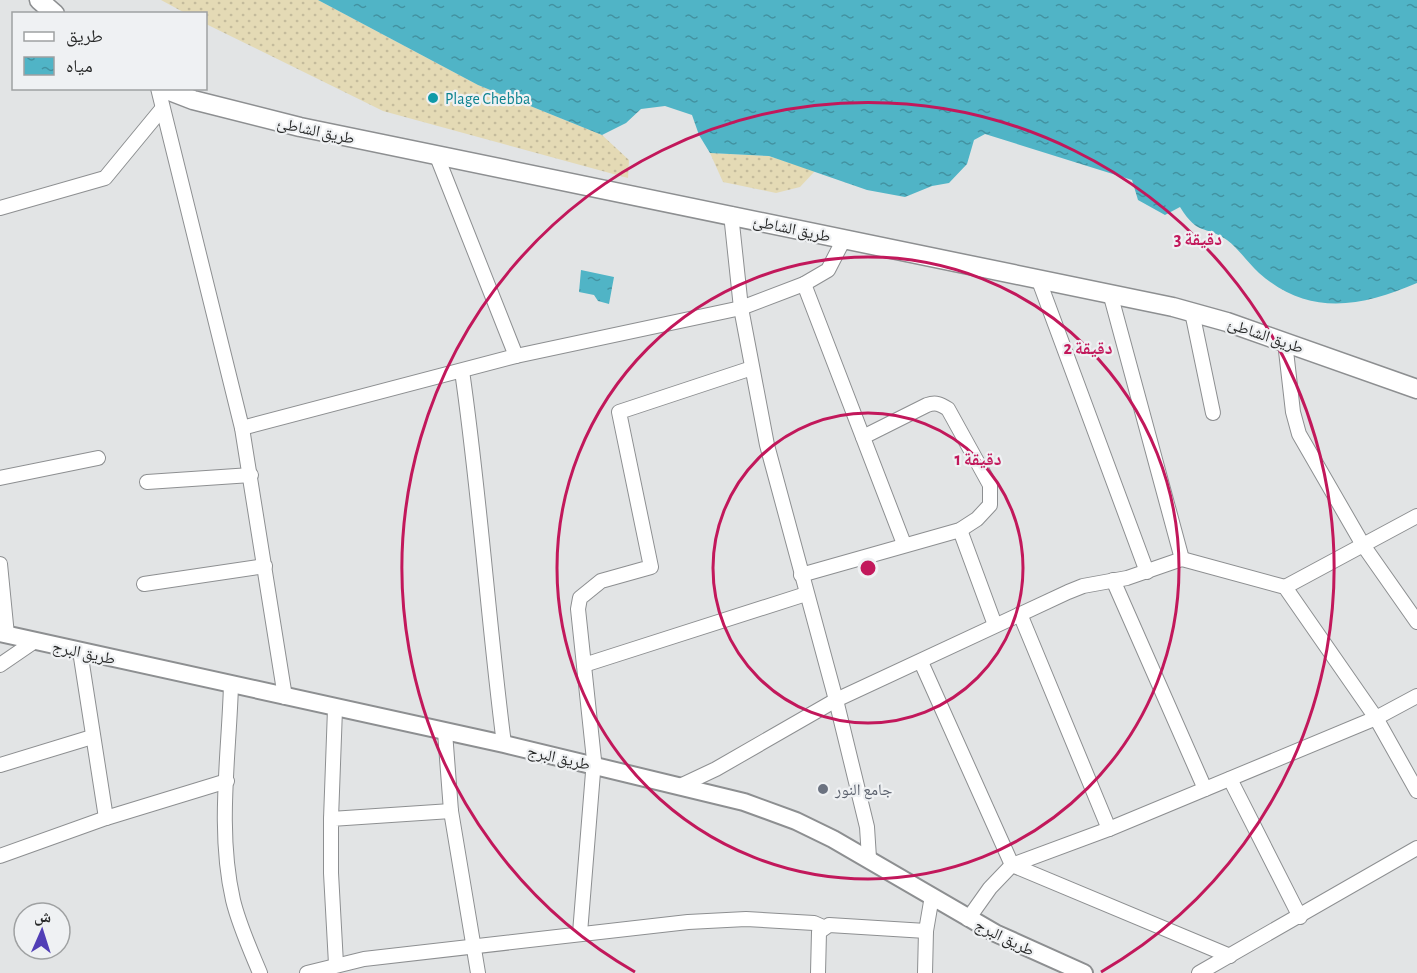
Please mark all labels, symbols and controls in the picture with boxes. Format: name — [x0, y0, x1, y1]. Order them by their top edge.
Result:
legend — [12, 12, 207, 90]
text: طريق — [66, 28, 103, 47]
text: مياه — [66, 58, 93, 76]
marker: Plage Chebba — [426, 91, 440, 105]
place label: Plage Chebba — [445, 91, 530, 107]
street label: طريق الشاطئ — [275, 115, 356, 149]
street label: طريق الشاطئ — [751, 213, 832, 247]
text: 3 دقيقة — [1174, 231, 1222, 249]
street label: طريق الشاطئ — [1225, 316, 1306, 358]
text: 2 دقيقة — [1063, 340, 1113, 358]
text: 1 دقيقة — [954, 451, 1002, 469]
centre of rings — [858, 558, 878, 578]
street label: طريق البرج — [50, 639, 117, 669]
street label: طريق البرج — [525, 743, 592, 775]
marker: جامع النور — [816, 782, 830, 796]
place label: جامع النور — [834, 782, 892, 800]
north arrow — [12, 901, 72, 961]
text: ش — [34, 909, 52, 926]
street label: طريق البرج — [971, 917, 1037, 961]

